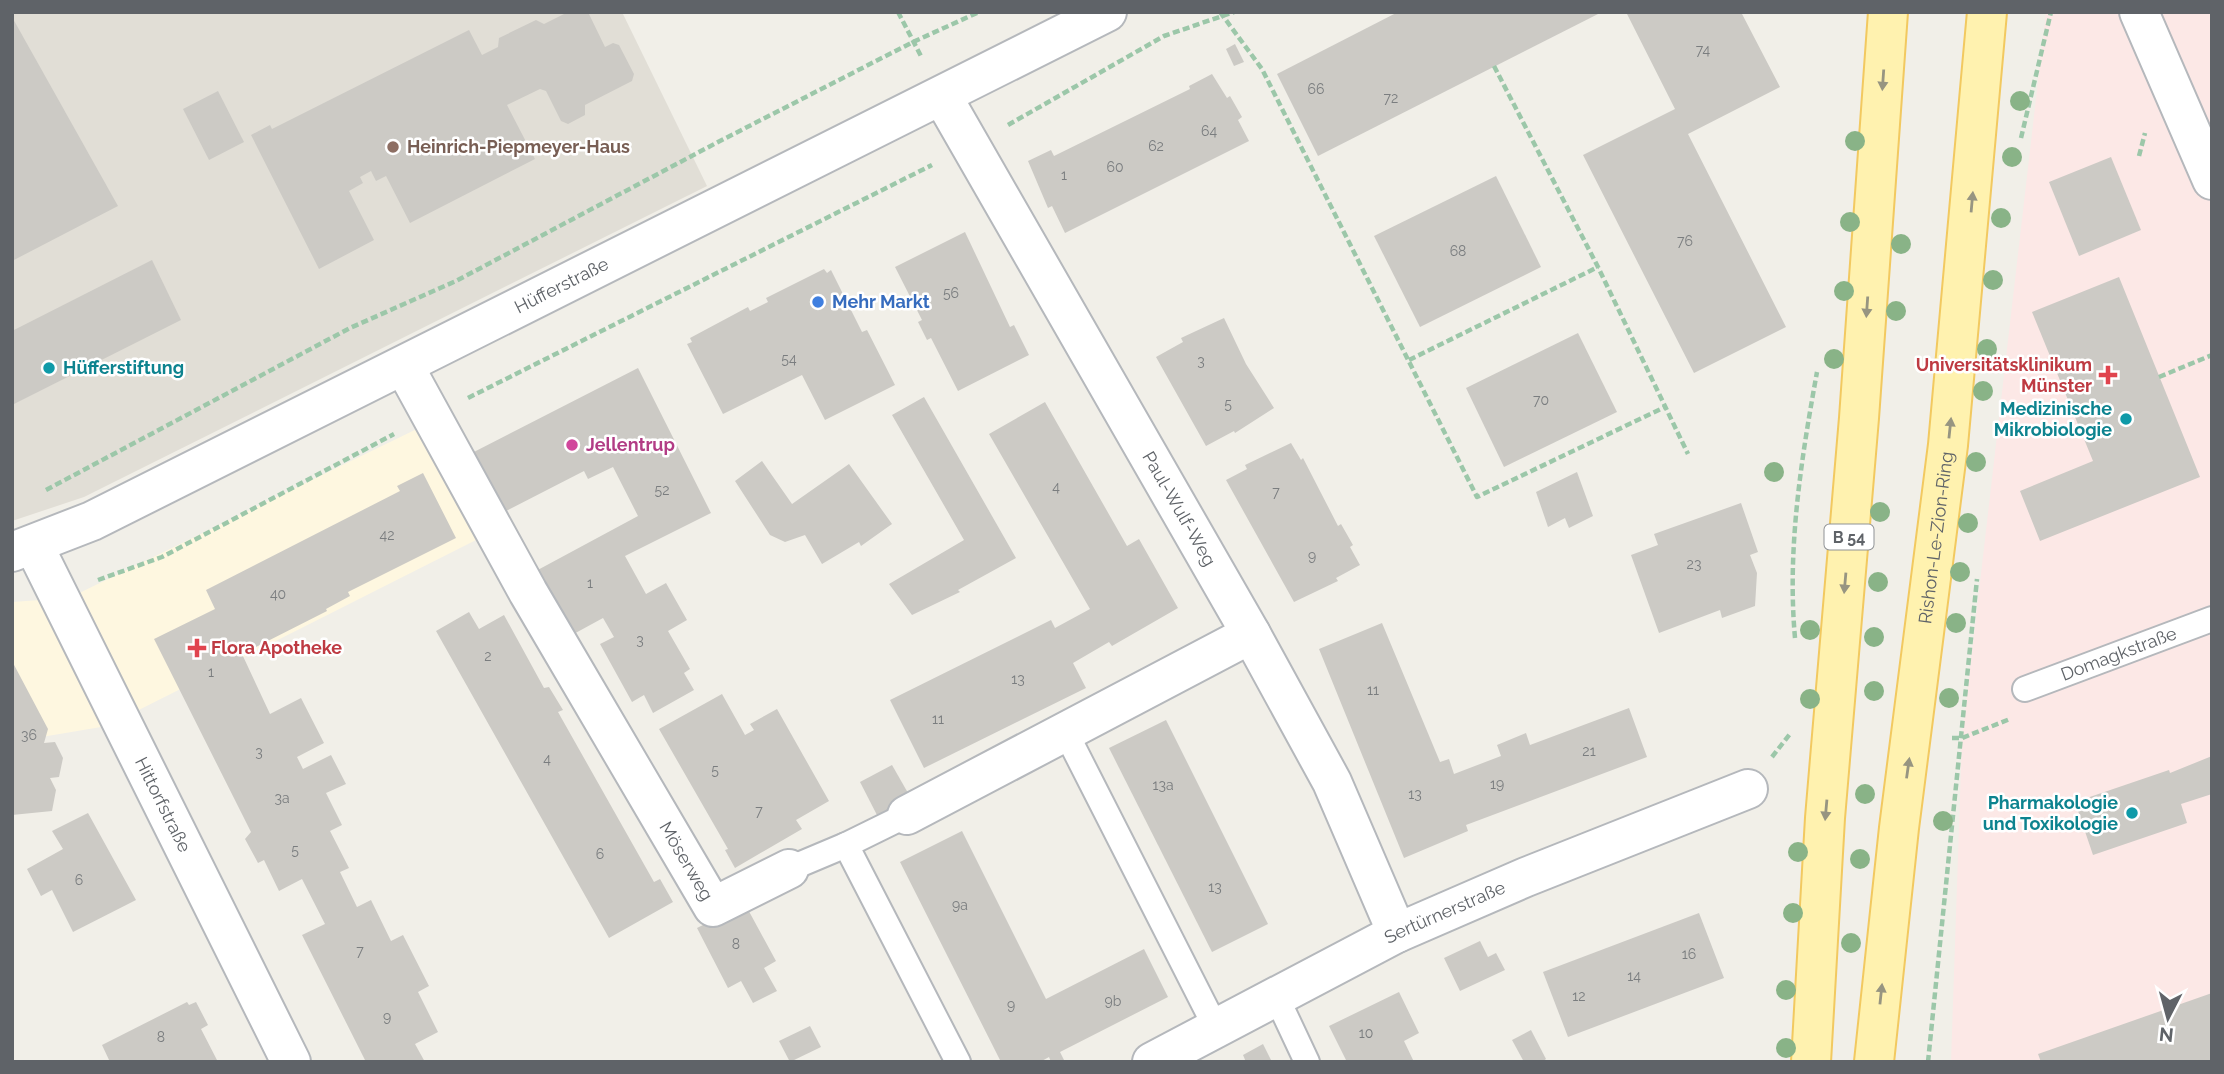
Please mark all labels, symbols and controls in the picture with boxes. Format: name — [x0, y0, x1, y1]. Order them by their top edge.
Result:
house number: 74 — [1696, 42, 1711, 58]
one-way arrow — [1878, 70, 1889, 92]
house number: 66 — [1308, 81, 1324, 97]
house number: 72 — [1384, 90, 1398, 106]
house number: 64 — [1201, 123, 1217, 139]
place label: Heinrich-Piepmeyer-Haus — [407, 136, 630, 157]
house number: 62 — [1148, 138, 1164, 154]
marker: Heinrich-Piepmeyer-Haus — [385, 139, 401, 155]
house number: 60 — [1106, 159, 1124, 175]
house number: 1 — [1061, 167, 1067, 183]
one-way arrow — [1967, 191, 1978, 213]
house number: 76 — [1677, 233, 1693, 249]
house number: 68 — [1450, 243, 1466, 259]
street label: Hüfferstraße — [511, 253, 612, 317]
house number: 56 — [943, 285, 959, 301]
place label: Mehr Markt — [832, 291, 930, 312]
marker: Mehr Markt — [810, 294, 826, 310]
one-way arrow — [1862, 297, 1873, 319]
house number: 54 — [781, 351, 797, 367]
house number: 3 — [1197, 353, 1205, 369]
place label: Universitätsklinikum Münster — [1916, 354, 2092, 396]
place label: Hüfferstiftung — [63, 357, 184, 378]
marker: Hüfferstiftung — [41, 360, 57, 376]
marker: Universitätsklinikum Münster — [2098, 365, 2118, 385]
house number: 70 — [1533, 392, 1549, 408]
house number: 5 — [1224, 396, 1232, 412]
place label: Medizinische Mikrobiologie — [1994, 398, 2112, 440]
marker: Medizinische Mikrobiologie — [2118, 411, 2134, 427]
one-way arrow — [1945, 417, 1956, 439]
place label: Jellentrup — [586, 434, 675, 455]
marker: Jellentrup — [564, 437, 580, 453]
street label: Paul-Wulf-Weg — [1138, 447, 1221, 570]
street label: Rishon-Le-Zion-Ring — [1914, 450, 1957, 625]
house number: 4 — [1052, 479, 1060, 495]
house number: 52 — [655, 482, 669, 498]
house number: 7 — [1272, 484, 1280, 500]
road number: B 54 — [1825, 524, 1874, 550]
house number: 42 — [380, 527, 394, 543]
house number: 9 — [1308, 548, 1316, 564]
house number: 23 — [1687, 556, 1701, 572]
one-way arrow — [1839, 572, 1850, 594]
house number: 1 — [587, 575, 593, 591]
house number: 40 — [270, 586, 286, 602]
street label: Domagkstraße — [2058, 622, 2180, 685]
house number: 3 — [636, 632, 644, 648]
place label: Flora Apotheke — [211, 637, 342, 658]
marker: Flora Apotheke — [189, 640, 205, 656]
house number: 2 — [484, 648, 492, 664]
house number: 1 — [208, 664, 214, 680]
house number: 13 — [1011, 671, 1025, 687]
house number: 11 — [1367, 682, 1379, 698]
house number: 11 — [932, 711, 944, 727]
house number: 36 — [21, 727, 37, 743]
house number: 21 — [1582, 743, 1596, 759]
house number: 3 — [255, 744, 263, 760]
house number: 4 — [543, 751, 551, 767]
street label: Hittorfstraße — [131, 753, 196, 856]
one-way arrow — [1903, 757, 1914, 779]
house number: 5 — [711, 762, 719, 778]
house number: 19 — [1490, 776, 1504, 792]
house number: 13a — [1152, 777, 1174, 793]
house number: 13 — [1408, 786, 1422, 802]
house number: 3a — [274, 790, 290, 806]
place label: Pharmakologie und Toxikologie — [1983, 792, 2118, 834]
one-way arrow — [1820, 799, 1831, 821]
house number: 7 — [755, 803, 763, 819]
marker: Pharmakologie und Toxikologie — [2124, 805, 2140, 821]
street label: Möserweg — [655, 818, 718, 904]
house number: 5 — [291, 842, 299, 858]
house number: 6 — [596, 846, 604, 862]
house number: 6 — [75, 872, 83, 888]
street label: Sertürnerstraße — [1381, 876, 1509, 948]
house number: 13 — [1208, 879, 1222, 895]
house number: 9a — [952, 897, 968, 913]
house number: 8 — [732, 936, 740, 952]
house number: 7 — [356, 943, 364, 959]
house number: 16 — [1682, 946, 1696, 962]
house number: 14 — [1627, 968, 1641, 984]
one-way arrow — [1876, 983, 1887, 1005]
north arrow — [2133, 983, 2203, 1053]
house number: 12 — [1572, 988, 1586, 1004]
house number: 9b — [1105, 993, 1122, 1009]
house number: 9 — [1007, 997, 1015, 1013]
house number: 9 — [383, 1009, 391, 1025]
text: N — [2158, 1023, 2175, 1047]
house number: 10 — [1359, 1025, 1373, 1041]
house number: 8 — [157, 1029, 165, 1045]

